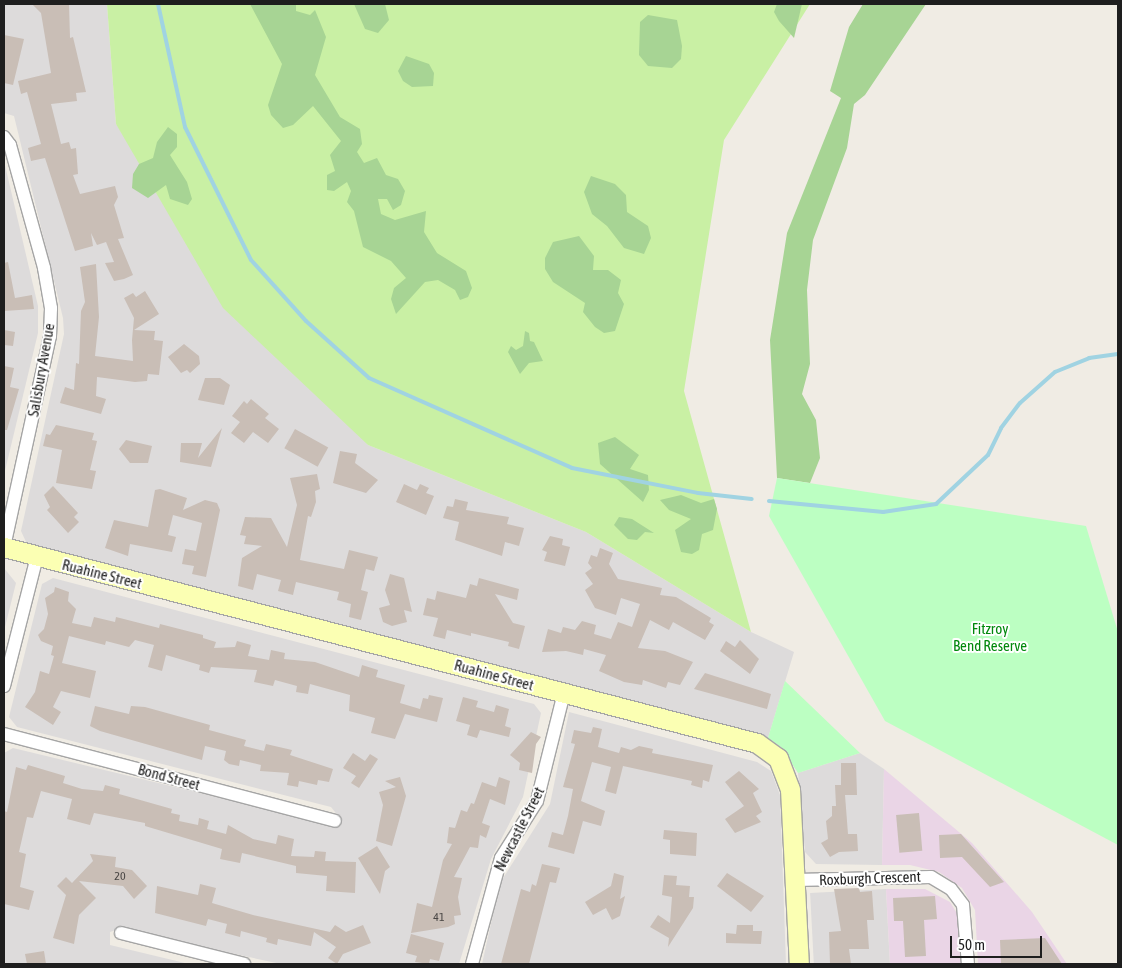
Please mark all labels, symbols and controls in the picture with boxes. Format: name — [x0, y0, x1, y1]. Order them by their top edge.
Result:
street label: Salisbury Avenue — [24, 322, 58, 418]
street label: Ruahine Street — [60, 555, 144, 593]
park label: Fitzroy Bend Reserve — [953, 619, 1027, 654]
street label: Ruahine Street — [452, 656, 536, 694]
street label: Bond Street — [136, 760, 202, 794]
street label: Newcastle Street — [490, 784, 548, 874]
street label: Roxburgh Crescent — [819, 867, 921, 889]
house number: 20 — [114, 870, 126, 884]
house number: 41 — [433, 911, 445, 925]
scale bar — [952, 926, 1044, 958]
text: 50 m — [958, 936, 985, 953]

